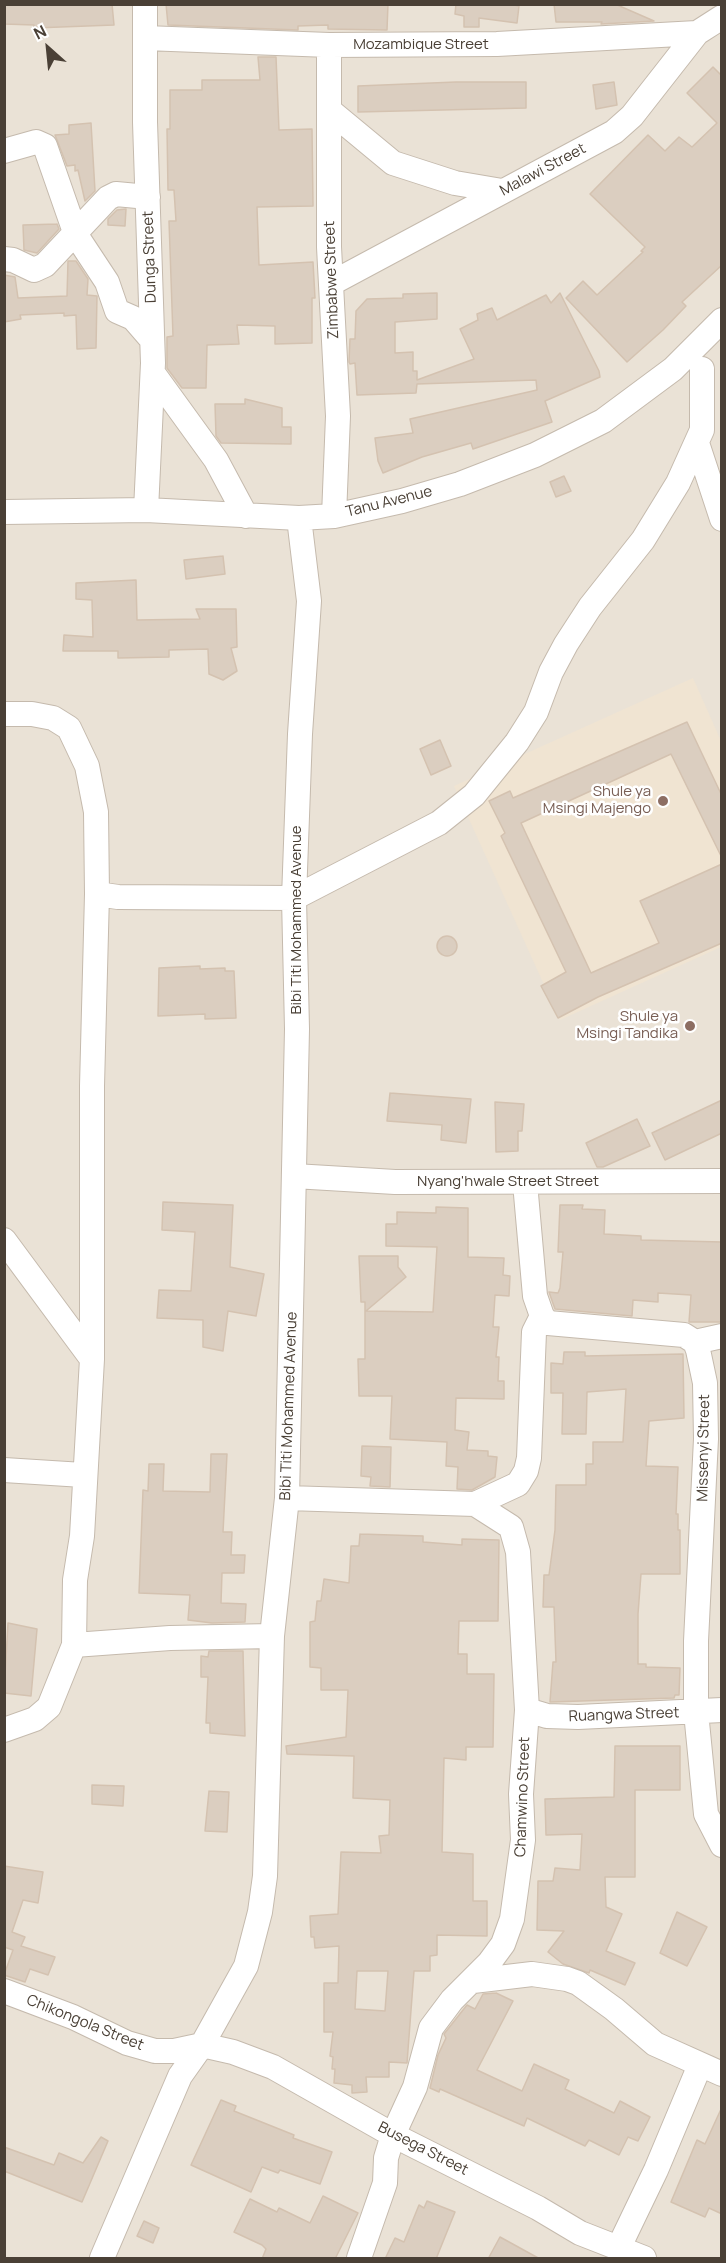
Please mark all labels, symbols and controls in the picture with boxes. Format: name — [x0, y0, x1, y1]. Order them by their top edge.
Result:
north arrow — [18, 18, 78, 78]
text: N — [30, 20, 50, 44]
street label: Mozambique Street — [353, 36, 489, 54]
street label: Malawi Street — [497, 140, 589, 200]
street label: Dunga Street — [139, 211, 161, 303]
street label: Zimbabwe Street — [321, 221, 343, 339]
street label: Tanu Avenue — [344, 483, 434, 521]
place label: Shule ya Msingi Majengo — [543, 783, 651, 818]
marker: Shule ya Msingi Majengo — [656, 794, 670, 808]
street label: Bibi Titi Mohammed Avenue — [288, 825, 306, 1015]
place label: Shule ya Msingi Tandika — [576, 1008, 678, 1043]
marker: Shule ya Msingi Tandika — [683, 1019, 697, 1033]
street label: Nyang'hwale Street Street — [417, 1173, 599, 1191]
street label: Bibi Titi Mohammed Avenue — [277, 1311, 301, 1501]
street label: Missenyi Street — [694, 1394, 714, 1502]
street label: Ruangwa Street — [568, 1704, 680, 1726]
street label: Chamwino Street — [512, 1736, 534, 1858]
street label: Chikongola Street — [24, 1991, 146, 2055]
street label: Busega Street — [375, 2119, 471, 2179]

